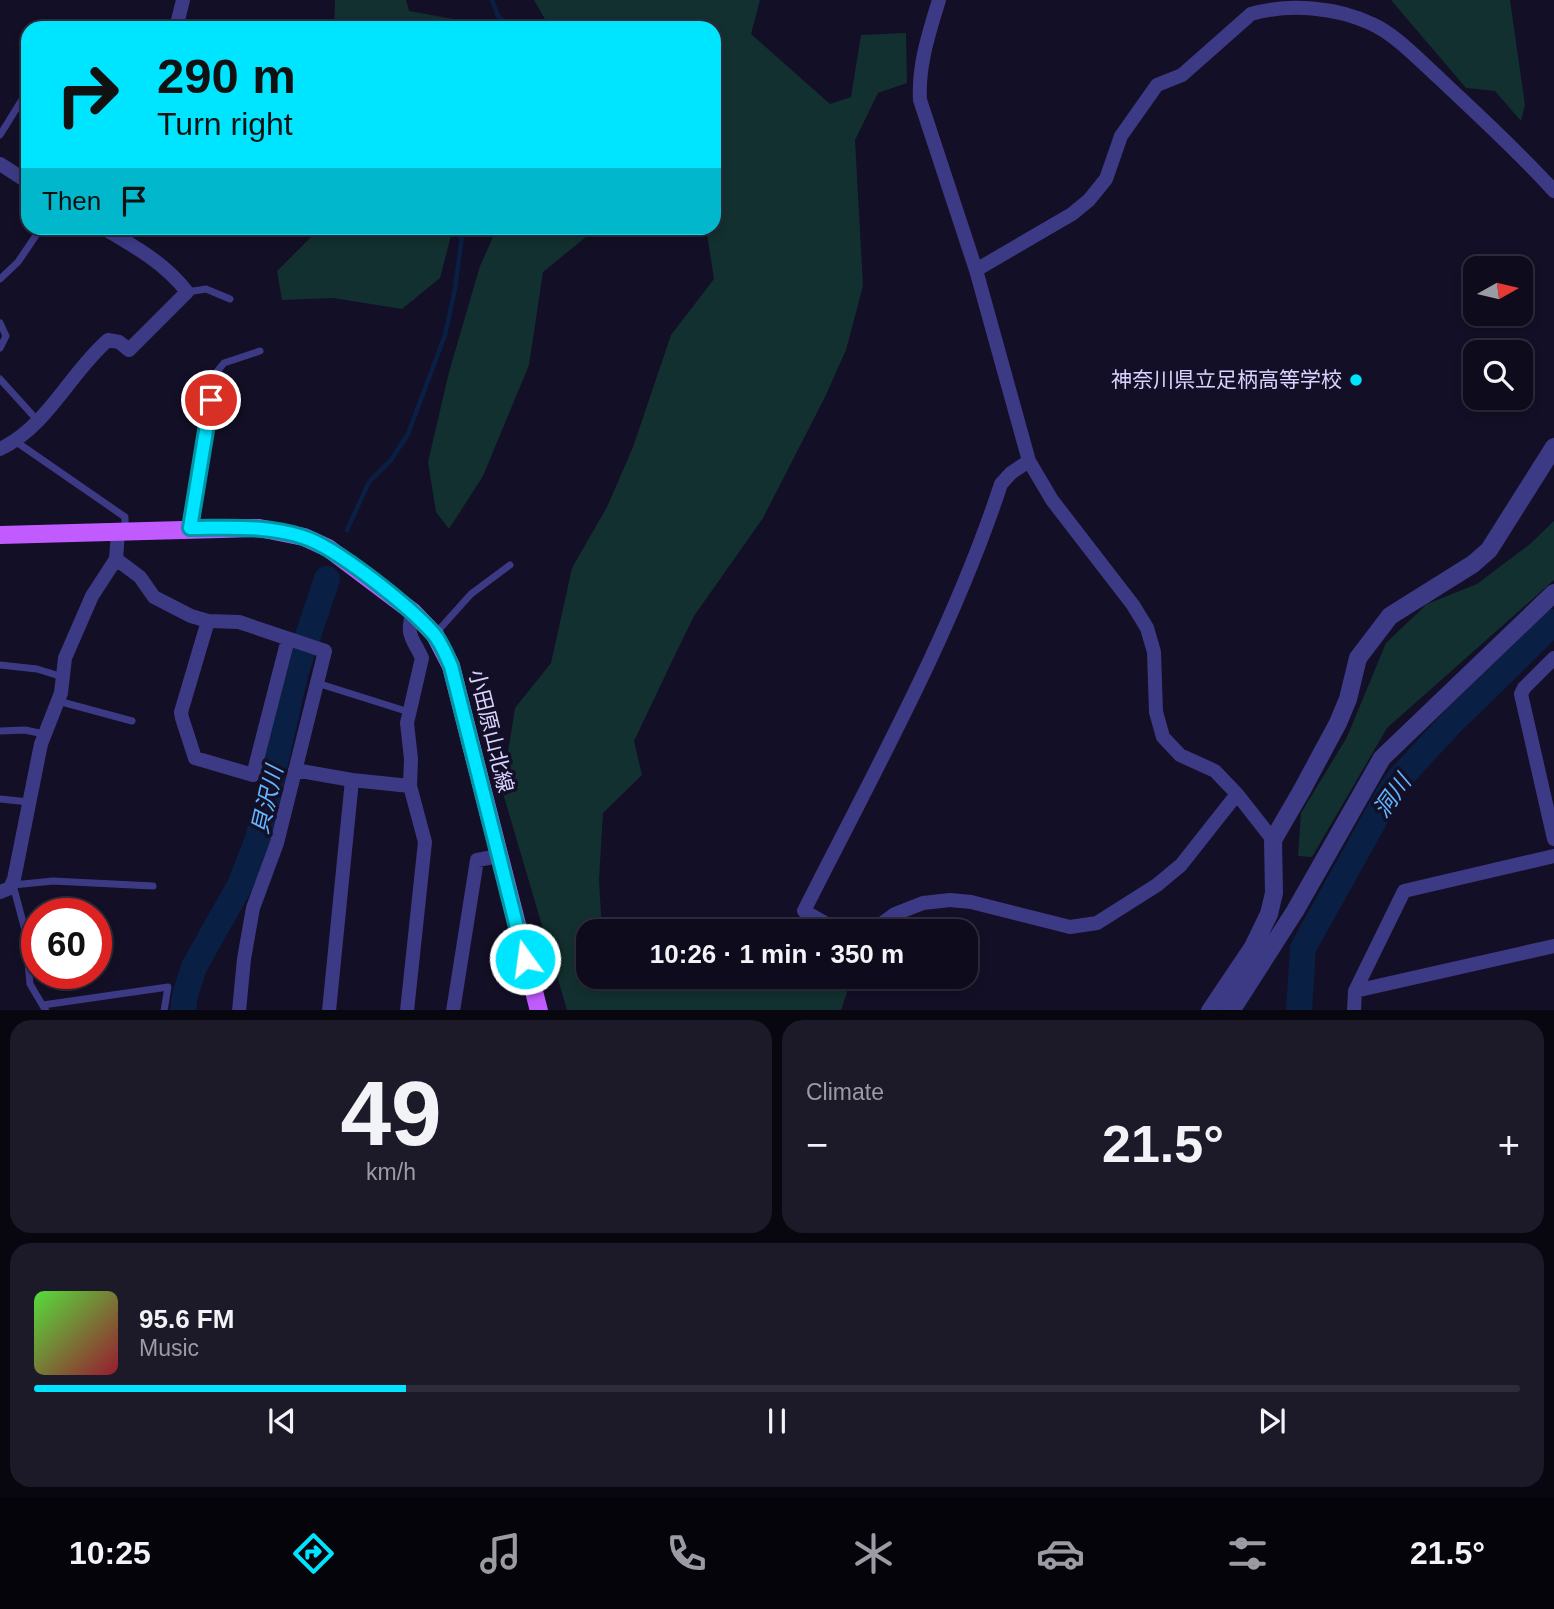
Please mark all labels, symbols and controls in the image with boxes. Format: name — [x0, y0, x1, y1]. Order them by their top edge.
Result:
icon: right — [42, 49, 133, 140]
text: 290 m — [157, 49, 296, 103]
text: Turn right — [157, 106, 293, 142]
icon: arrive — [115, 182, 153, 220]
text: Then — [42, 186, 101, 216]
north arrow — [1463, 256, 1533, 326]
map controls — [1463, 256, 1533, 410]
button: search — [1463, 340, 1533, 410]
place label: 神奈川県立足柄高等学校 — [1111, 368, 1342, 391]
pin — [181, 370, 241, 430]
marker: 神奈川県立足柄高等学校 — [1348, 372, 1364, 388]
icon: arrive — [192, 381, 230, 419]
street label: 小田原山北線 — [465, 667, 518, 795]
water label: 貝沢川 — [247, 761, 288, 837]
water label: 洞川 — [1368, 767, 1418, 822]
speed limit sign: 60 — [21, 898, 112, 989]
position arrow — [488, 922, 562, 996]
text: 10:26 · 1 min · 350 m — [650, 939, 904, 969]
text: 49 — [340, 1063, 442, 1164]
text: Climate — [806, 1079, 884, 1105]
text: 21.5° — [1102, 1115, 1224, 1173]
text: − — [806, 1124, 828, 1166]
text: + — [1498, 1124, 1520, 1166]
text: km/h — [366, 1159, 416, 1185]
text: 95.6 FM — [139, 1304, 234, 1334]
text: Music — [139, 1335, 199, 1361]
icon: previous — [263, 1402, 301, 1440]
icon: pause — [758, 1402, 796, 1440]
icon: next — [1253, 1402, 1291, 1440]
icon: directions — [289, 1529, 338, 1578]
icon: music — [476, 1529, 525, 1578]
icon: phone — [662, 1529, 711, 1578]
icon: climate — [849, 1529, 898, 1578]
icon: car — [1036, 1529, 1085, 1578]
icon: filters — [1223, 1529, 1272, 1578]
text: 10:25 — [69, 1535, 151, 1571]
text: 21.5° — [1410, 1535, 1485, 1571]

